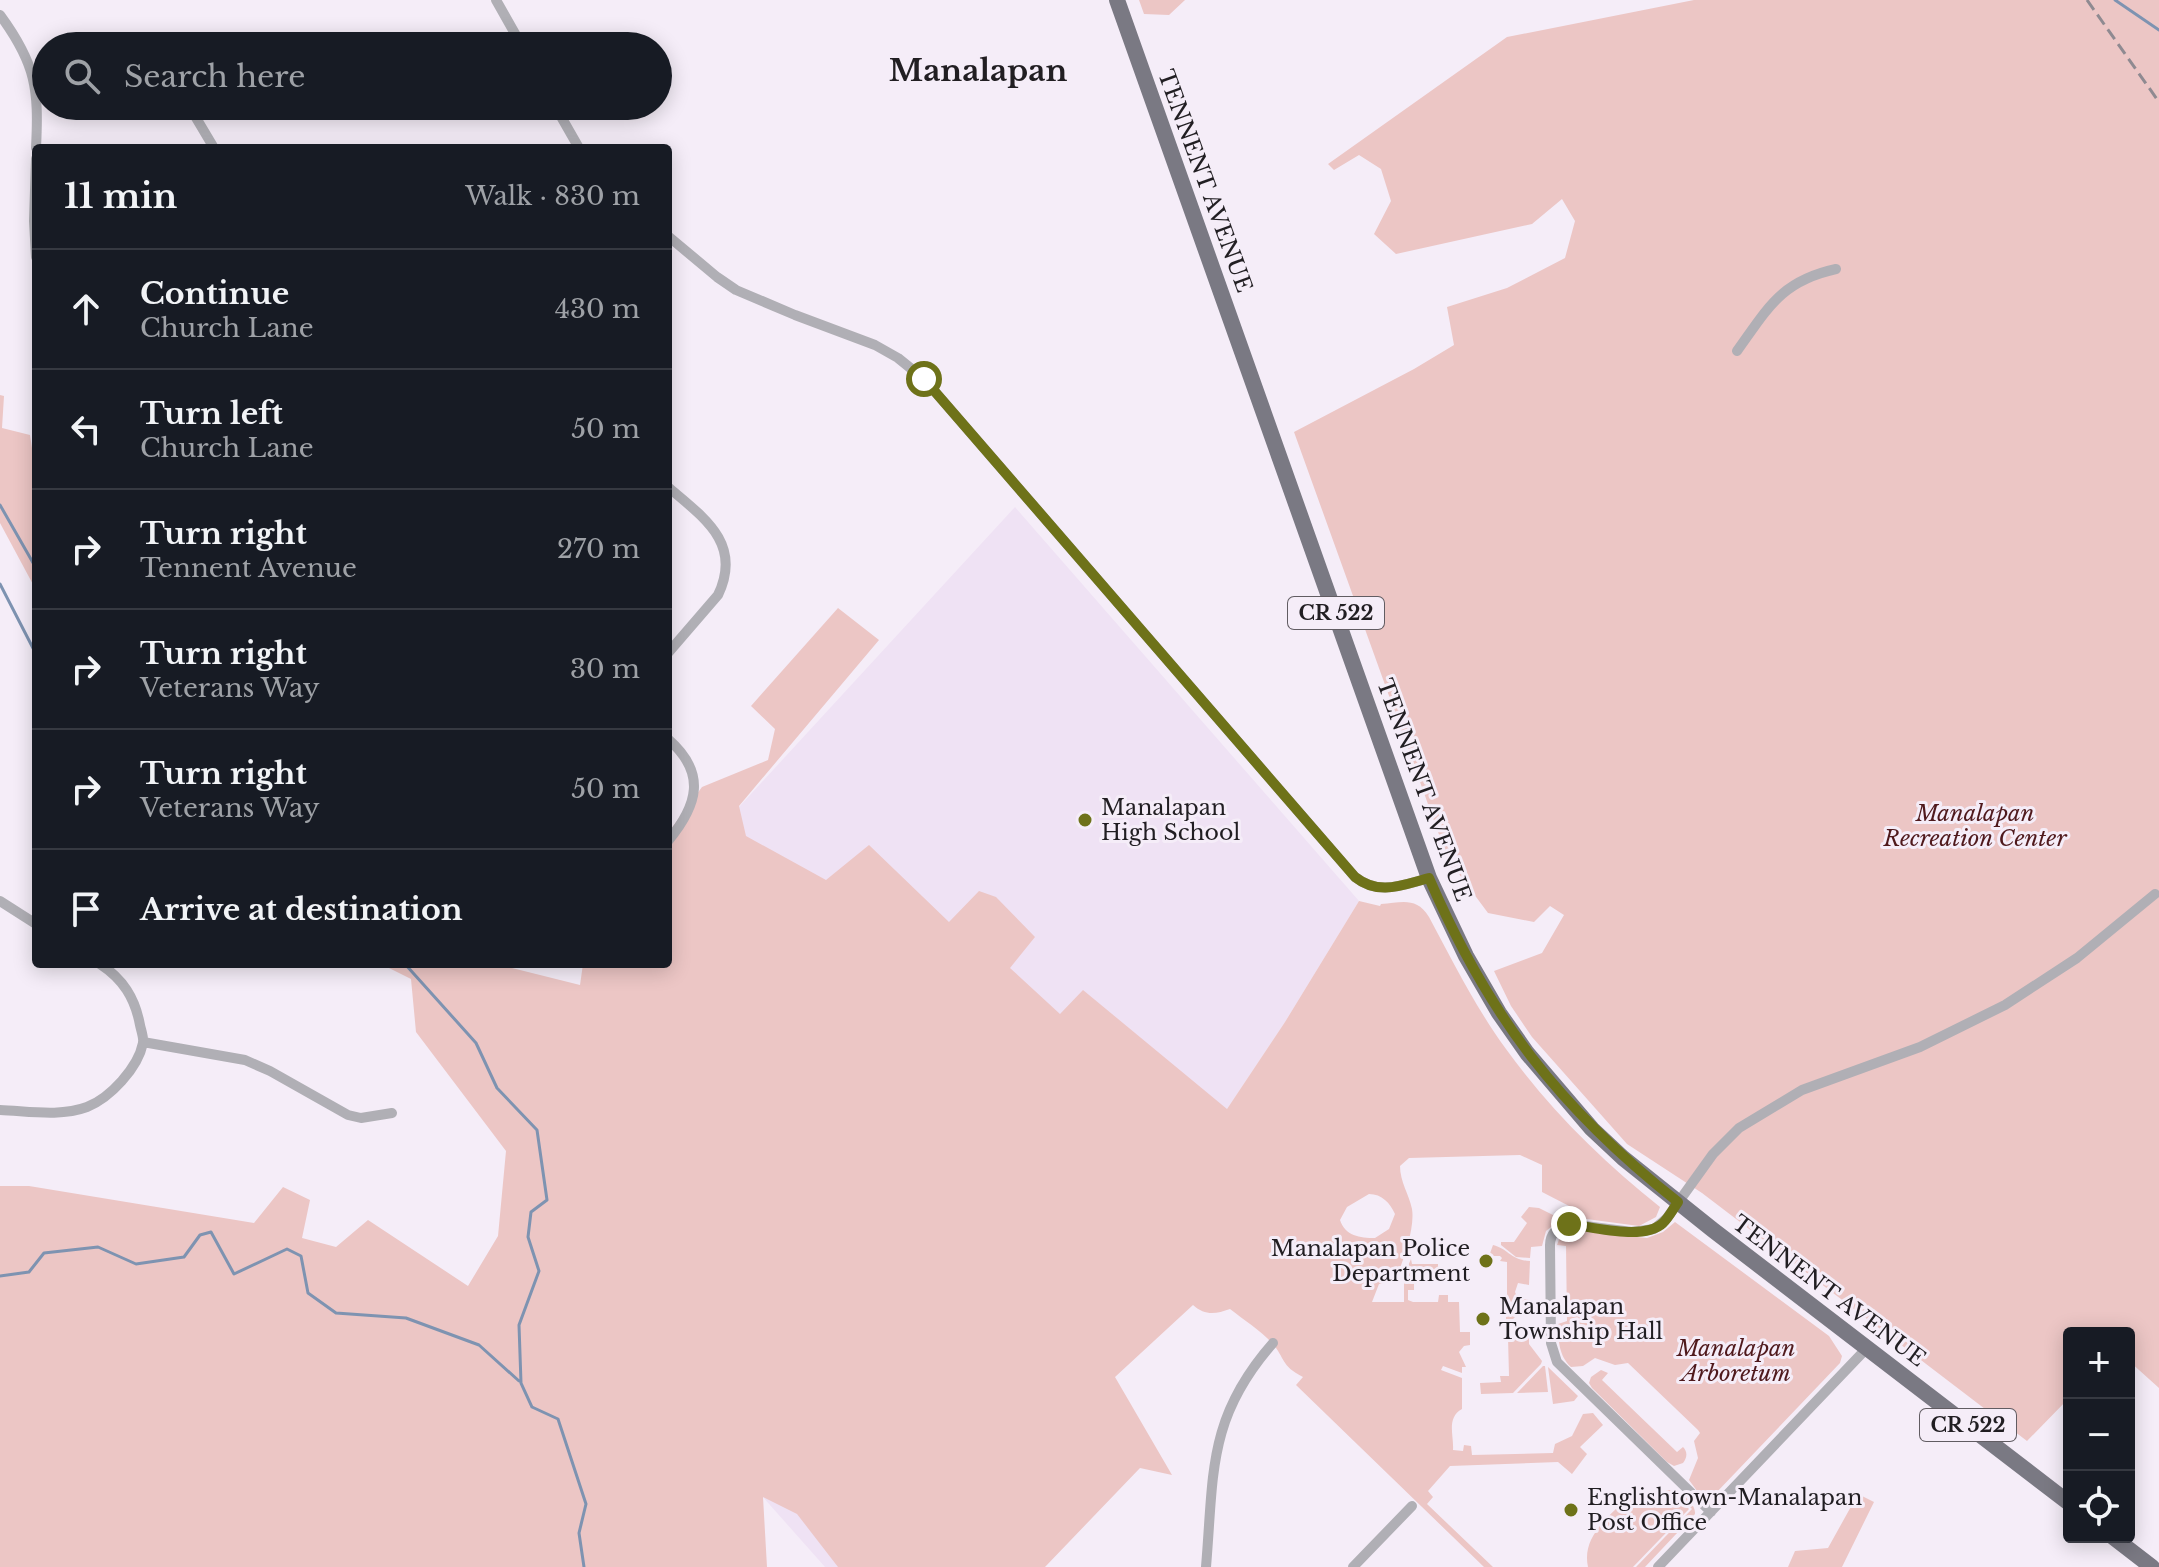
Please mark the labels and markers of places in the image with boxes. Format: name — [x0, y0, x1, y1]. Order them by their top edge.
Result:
place label: Manalapan High School — [1101, 794, 1241, 846]
marker: Manalapan High School — [1076, 811, 1094, 829]
place label: Manalapan Police Department — [1271, 1235, 1471, 1287]
marker: Manalapan Police Department — [1477, 1252, 1495, 1270]
place label: Manalapan Township Hall — [1499, 1293, 1663, 1345]
marker: Manalapan Township Hall — [1474, 1310, 1492, 1328]
place label: Englishtown-Manalapan Post Office — [1587, 1484, 1862, 1536]
marker: Englishtown-Manalapan Post Office — [1562, 1501, 1580, 1519]

